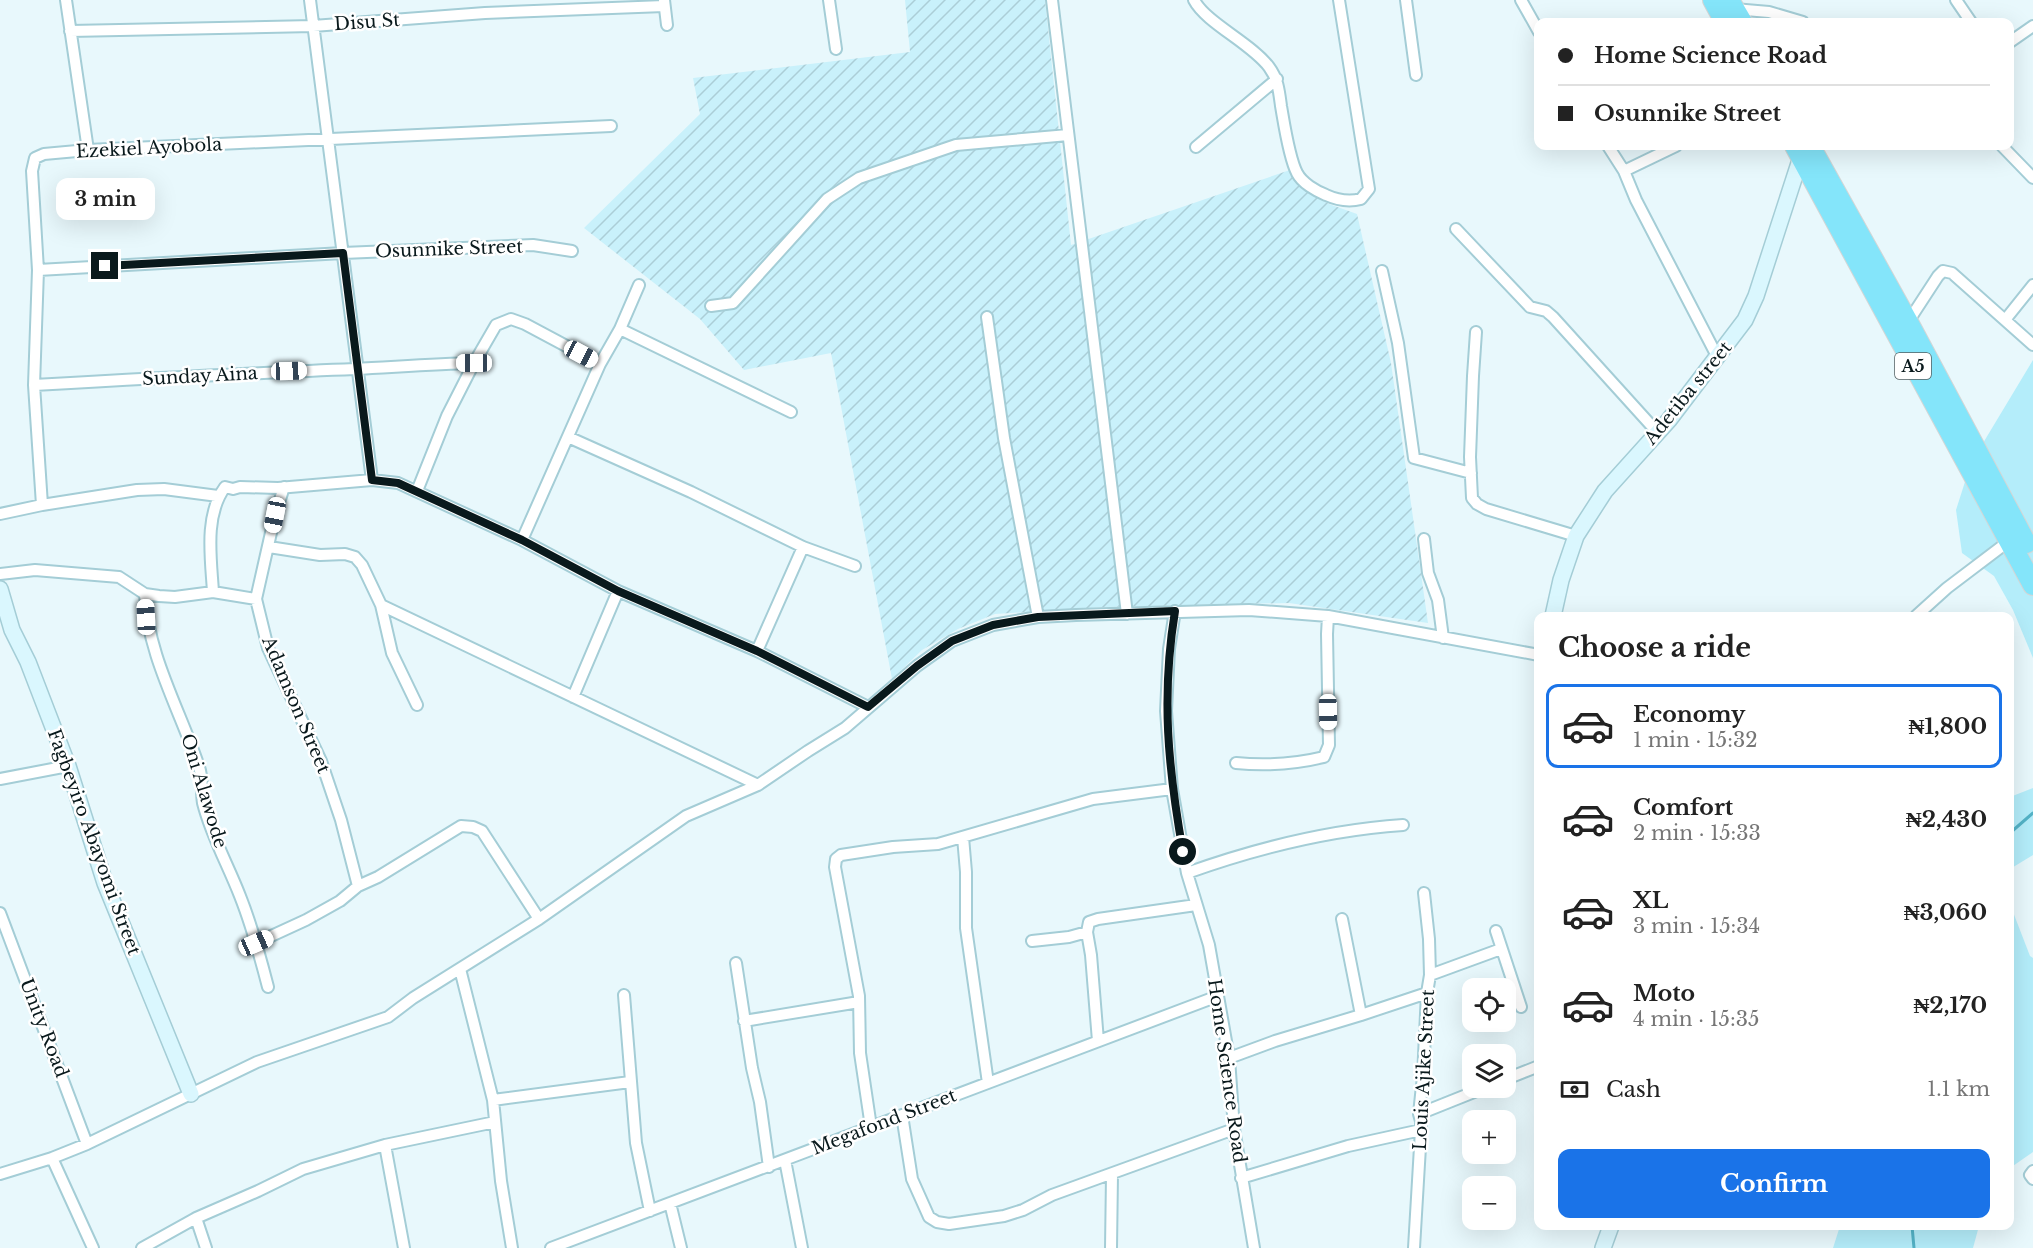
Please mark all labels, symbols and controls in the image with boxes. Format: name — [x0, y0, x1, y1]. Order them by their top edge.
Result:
street label: Disu St — [333, 9, 401, 35]
text: Home Science Road — [1594, 42, 1827, 69]
text: Osunnike Street — [1594, 100, 1781, 127]
street label: Ezekiel Ayobola — [75, 133, 223, 163]
callout: 3 min — [56, 179, 154, 221]
text: 3 min — [75, 187, 136, 211]
street label: Osunnike Street — [375, 235, 524, 263]
route end — [91, 252, 118, 279]
street label: Adetiba street — [1639, 337, 1736, 450]
car — [561, 338, 601, 370]
road number: A5 — [1895, 353, 1931, 379]
car — [456, 354, 492, 372]
car — [271, 361, 307, 381]
street label: Sunday Aina — [142, 362, 258, 390]
car — [263, 496, 287, 534]
car — [136, 599, 156, 635]
text: Choose a ride — [1558, 631, 1751, 664]
street label: Adamson Street — [257, 632, 335, 777]
car — [1319, 694, 1337, 730]
icon: car — [1561, 699, 1615, 753]
text: Economy — [1633, 701, 1745, 728]
text: ₦1,800 — [1909, 713, 1987, 740]
street label: Fagbeyiro Abayomi Street — [43, 726, 145, 958]
text: 1 min · 15:32 — [1633, 728, 1758, 752]
street label: Oni Alawode — [176, 731, 232, 851]
icon: car — [1561, 792, 1615, 846]
text: Comfort — [1633, 794, 1733, 821]
text: ₦2,430 — [1906, 806, 1987, 833]
text: 2 min · 15:33 — [1633, 821, 1761, 845]
route start — [1169, 838, 1196, 865]
icon: car — [1561, 885, 1615, 939]
text: XL — [1633, 887, 1668, 914]
text: ₦3,060 — [1904, 899, 1987, 926]
text: 3 min · 15:34 — [1633, 914, 1760, 938]
car — [236, 927, 276, 959]
street label: Unity Road — [15, 975, 73, 1081]
street label: Home Science Road — [1203, 977, 1251, 1165]
map controls — [1462, 978, 1516, 1230]
button: locate — [1462, 978, 1516, 1032]
icon: car — [1561, 978, 1615, 1032]
text: Moto — [1633, 980, 1695, 1007]
street label: Louis Ajike Street — [1409, 989, 1439, 1151]
text: ₦2,170 — [1913, 992, 1987, 1019]
text: 4 min · 15:35 — [1633, 1007, 1759, 1031]
button: layers — [1462, 1044, 1516, 1098]
icon: cash — [1558, 1073, 1591, 1106]
text: Cash — [1606, 1076, 1661, 1103]
text: 1.1 km — [1927, 1077, 1990, 1101]
street label: Megafond Street — [809, 1084, 960, 1160]
button: + — [1462, 1110, 1516, 1164]
button: Confirm — [1558, 1149, 1990, 1218]
button: − — [1462, 1176, 1516, 1230]

